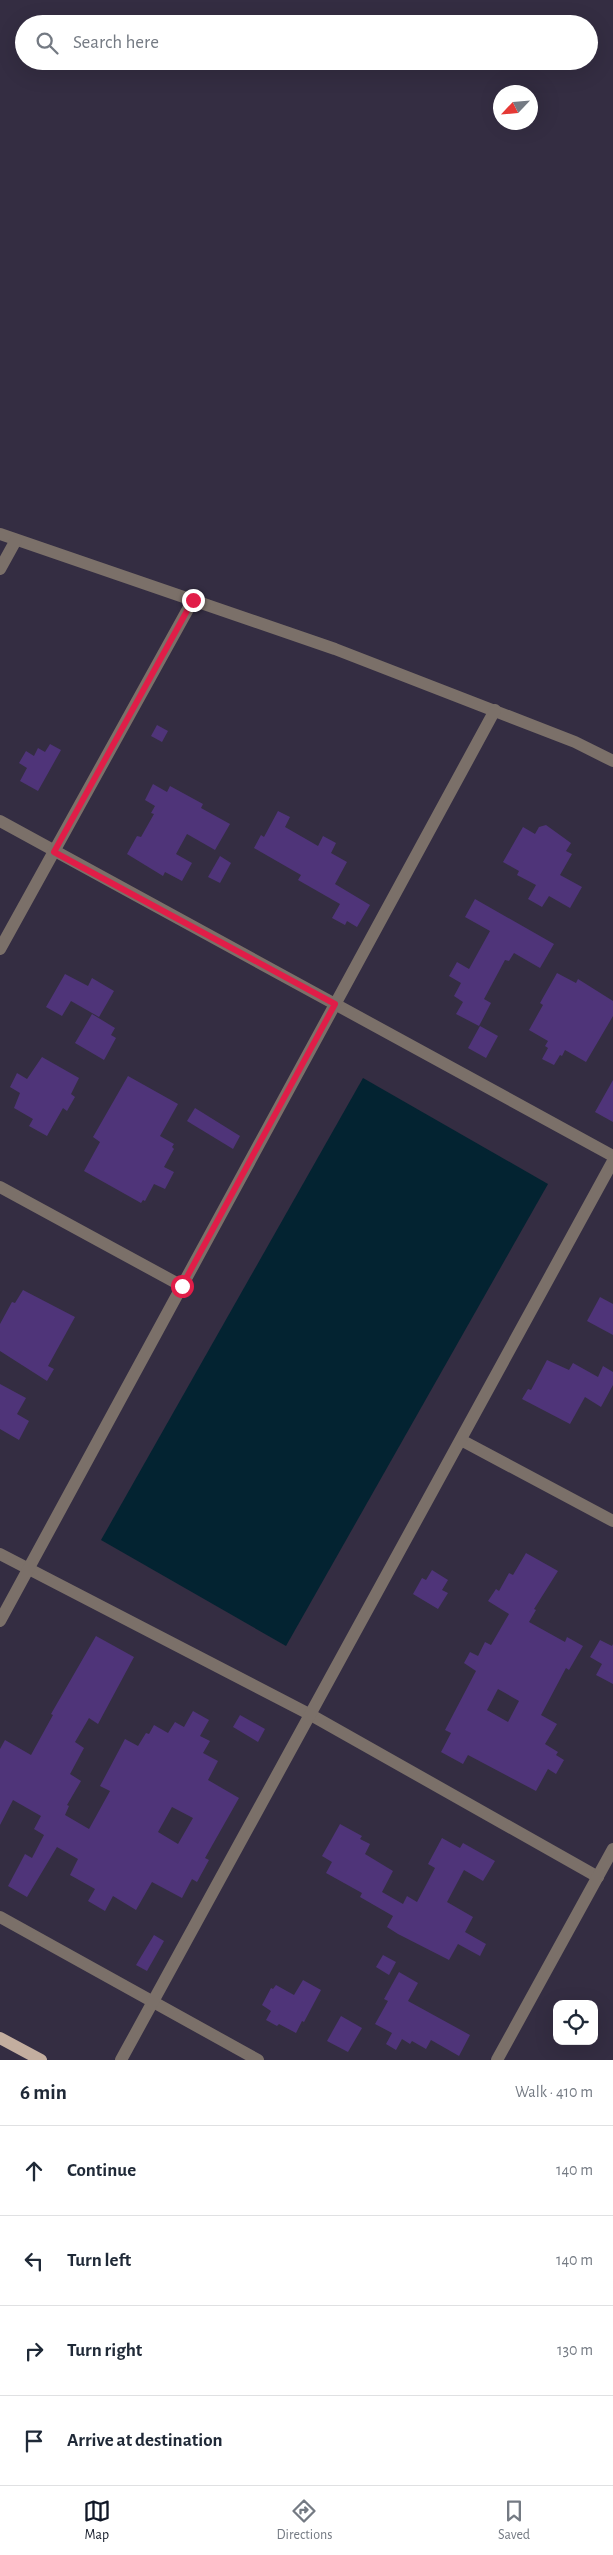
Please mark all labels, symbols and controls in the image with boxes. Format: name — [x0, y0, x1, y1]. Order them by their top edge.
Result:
search box — [15, 15, 598, 70]
icon: search — [33, 29, 61, 57]
text: Search here — [73, 33, 159, 52]
north arrow — [493, 85, 538, 130]
route end — [182, 589, 205, 612]
route start — [171, 1275, 194, 1298]
map controls — [553, 2000, 598, 2045]
button: locate — [553, 2000, 598, 2045]
text: 6 min — [20, 2082, 67, 2103]
text: Walk · 410 m — [515, 2084, 593, 2100]
icon: ahead — [20, 2157, 48, 2185]
text: Continue — [67, 2161, 136, 2180]
text: 140 m — [556, 2162, 593, 2178]
icon: left — [20, 2247, 48, 2275]
text: Turn left — [67, 2251, 131, 2270]
text: 140 m — [556, 2252, 593, 2268]
icon: right — [20, 2337, 48, 2365]
text: Turn right — [67, 2341, 142, 2360]
text: 130 m — [557, 2342, 593, 2358]
icon: arrive — [20, 2427, 48, 2455]
text: Arrive at destination — [67, 2431, 223, 2450]
tab: Map — [83, 2497, 111, 2544]
tab: Directions — [277, 2497, 332, 2544]
tab: Saved — [498, 2497, 530, 2544]

